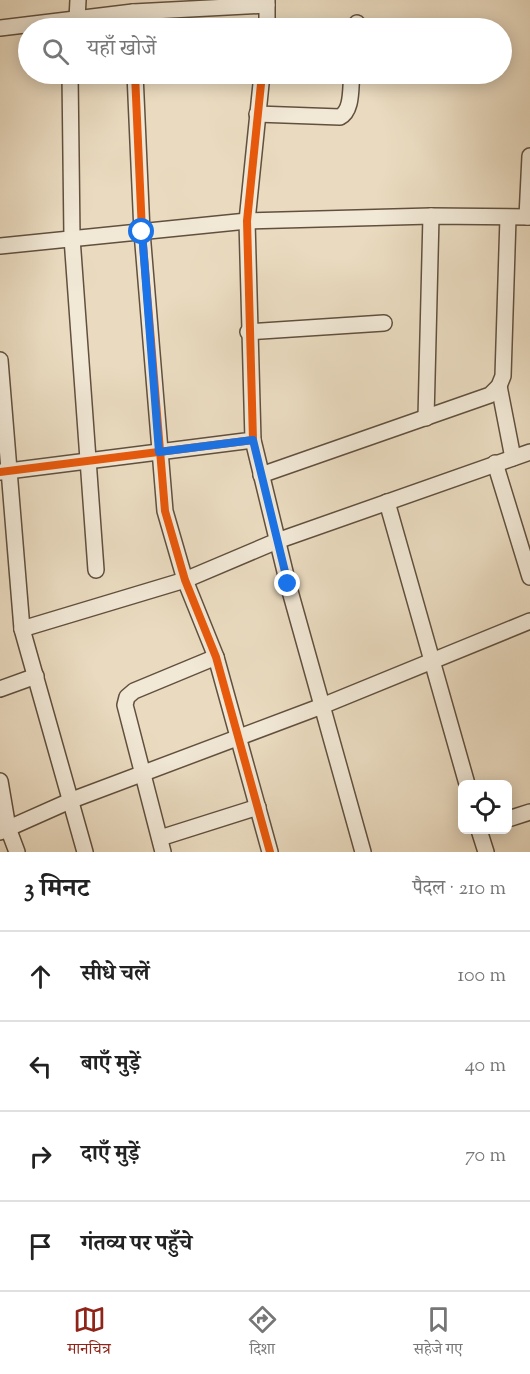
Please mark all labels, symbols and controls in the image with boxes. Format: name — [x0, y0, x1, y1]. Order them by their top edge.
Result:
search box — [18, 18, 512, 84]
text: यहाँ खोजें — [87, 34, 156, 66]
icon: search — [39, 35, 72, 68]
route start — [128, 218, 154, 244]
route end — [274, 570, 300, 596]
map controls — [458, 780, 512, 834]
button: locate — [458, 780, 512, 834]
text: 3 मिनट — [24, 871, 89, 908]
text: पैदल · 210 m — [412, 875, 506, 904]
text: सीधे चलें — [81, 959, 150, 991]
icon: ahead — [24, 960, 57, 993]
text: 100 m — [457, 962, 506, 991]
text: बाएँ मुड़ें — [81, 1049, 140, 1081]
icon: left — [24, 1050, 57, 1083]
text: 40 m — [465, 1052, 506, 1081]
text: दाएँ मुड़ें — [81, 1139, 140, 1171]
icon: right — [24, 1140, 57, 1173]
text: 70 m — [465, 1142, 506, 1171]
text: गंतव्य पर पहुँचे — [81, 1229, 192, 1261]
icon: arrive — [24, 1230, 57, 1263]
tab: मानचित्र — [67, 1303, 111, 1364]
tab: दिशा — [246, 1303, 279, 1364]
tab: सहेजे गए — [414, 1303, 463, 1364]

